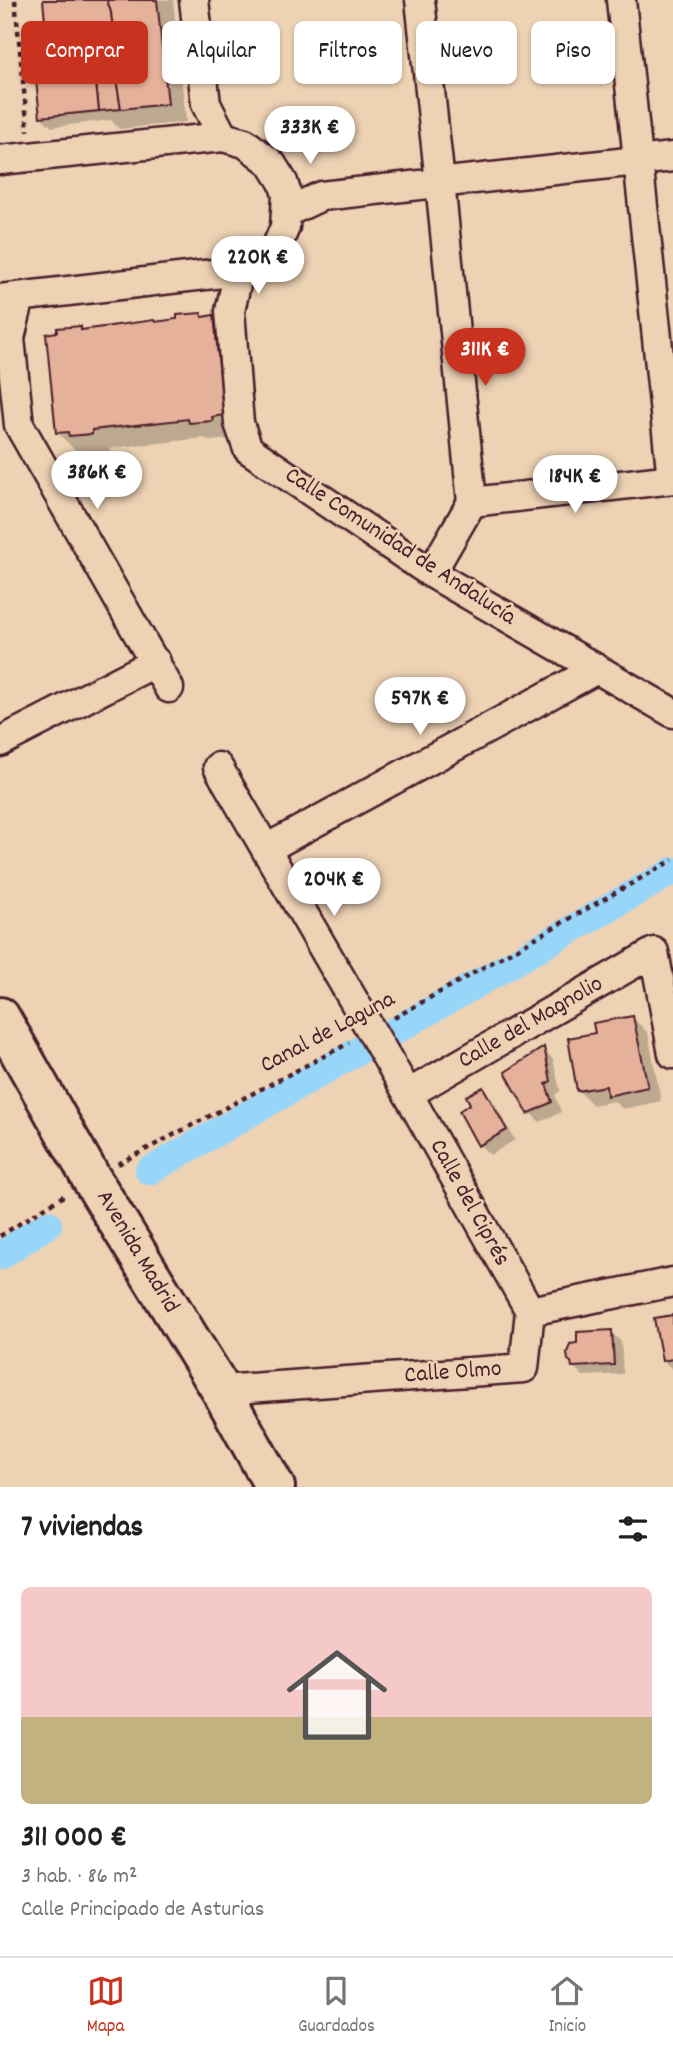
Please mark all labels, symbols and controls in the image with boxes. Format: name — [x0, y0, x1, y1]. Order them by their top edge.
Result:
chip: Comprar — [21, 21, 148, 84]
chip: Alquilar — [162, 21, 280, 84]
chip: Filtros — [294, 21, 402, 84]
chip: Nuevo — [416, 21, 517, 84]
chip: Piso — [531, 21, 615, 84]
pin: 333K € — [253, 106, 367, 166]
text: 333K € — [280, 112, 340, 145]
pin: 220K € — [201, 236, 315, 296]
text: 220K € — [227, 242, 289, 275]
pin: 311K € — [428, 328, 542, 388]
text: 311K € — [460, 334, 510, 367]
pin: 386K € — [40, 452, 154, 511]
pin: 184K € — [518, 456, 632, 515]
text: 386K € — [67, 457, 127, 490]
street label: Calle Comunidad de Andalucía — [277, 459, 523, 635]
text: 184K € — [549, 461, 601, 494]
pin: 597K € — [363, 678, 477, 737]
text: 597K € — [391, 683, 449, 716]
pin: 204K € — [277, 858, 391, 918]
text: 204K € — [304, 864, 364, 897]
street label: Calle del Magnolio — [452, 968, 610, 1078]
street label: Canal de Laguna — [255, 983, 402, 1083]
street label: Calle del Ciprés — [420, 1133, 518, 1273]
street label: Avenida Madrid — [87, 1184, 187, 1320]
street label: Calle Olmo — [403, 1353, 503, 1393]
text: 7 viviendas — [21, 1508, 143, 1551]
icon: filters — [614, 1510, 652, 1548]
icon: home — [274, 1632, 400, 1758]
text: 311 000 € — [21, 1818, 127, 1861]
text: 3 hab. · 86 m² — [21, 1861, 137, 1894]
text: Calle Principado de Asturias — [21, 1894, 264, 1927]
tab: Mapa — [87, 1972, 125, 2041]
tab: Guardados — [298, 1972, 375, 2041]
tab: Inicio — [548, 1972, 586, 2041]

